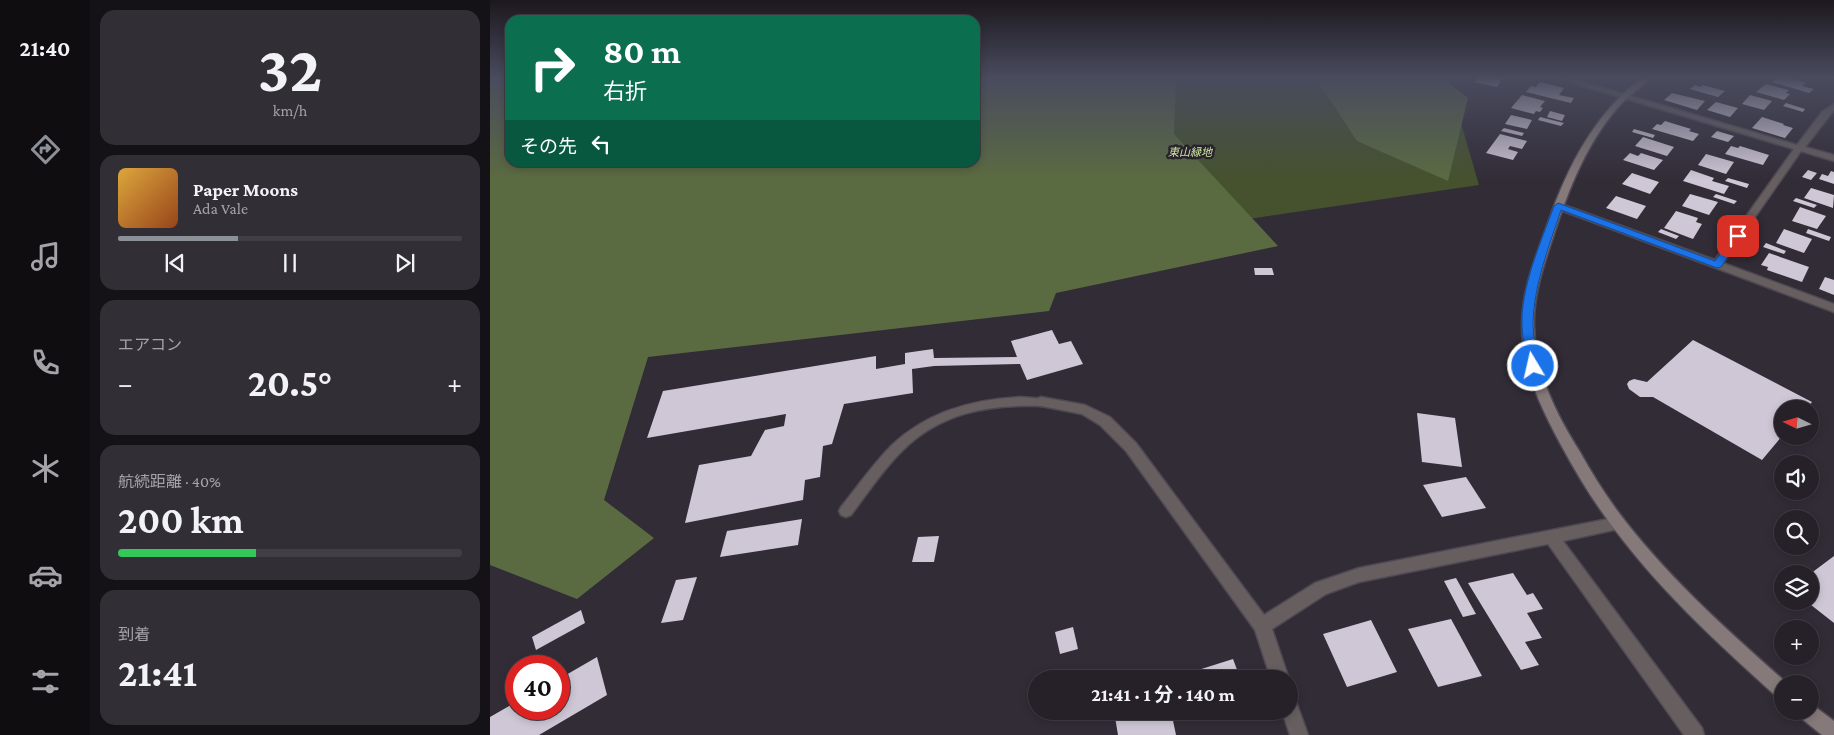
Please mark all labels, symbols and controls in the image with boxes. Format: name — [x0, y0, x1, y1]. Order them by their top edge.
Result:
text: 80 m — [603, 32, 681, 71]
text: 32 — [258, 33, 322, 105]
icon: right — [520, 35, 585, 100]
text: 21:40 — [20, 36, 70, 61]
text: 右折 — [603, 79, 647, 104]
text: km/h — [273, 102, 307, 119]
icon: left — [587, 130, 615, 158]
icon: directions — [28, 132, 63, 167]
text: その先 — [520, 136, 577, 157]
park label: 東山緑地 — [1168, 146, 1213, 158]
text: Paper Moons — [193, 179, 298, 200]
text: Ada Vale — [193, 200, 248, 217]
pin — [1717, 215, 1759, 257]
icon: arrive — [1724, 222, 1752, 250]
icon: music — [28, 239, 63, 274]
icon: previous — [161, 249, 189, 277]
icon: pause — [276, 249, 304, 277]
icon: next — [391, 249, 419, 277]
text: エアコン — [118, 336, 182, 353]
position arrow — [1506, 339, 1558, 391]
icon: phone — [28, 345, 63, 380]
text: 20.5° — [248, 362, 332, 404]
text: − — [118, 368, 133, 399]
text: + — [447, 368, 462, 399]
north arrow — [1774, 400, 1819, 445]
map controls — [1774, 400, 1819, 720]
icon: climate — [28, 451, 63, 486]
button: sound — [1774, 455, 1819, 500]
text: 航続距離 · 40% — [118, 473, 221, 490]
text: 200 km — [118, 499, 244, 541]
button: search — [1774, 510, 1819, 555]
icon: car — [28, 558, 63, 593]
button: layers — [1774, 565, 1819, 610]
button: + — [1774, 620, 1819, 665]
text: 到着 — [118, 626, 150, 643]
text: 21:41 — [118, 652, 197, 694]
speed limit sign: 40 — [505, 655, 570, 720]
icon: filters — [28, 664, 63, 699]
button: − — [1774, 675, 1819, 720]
text: 21:41 · 1 分 · 140 m — [1091, 684, 1235, 705]

